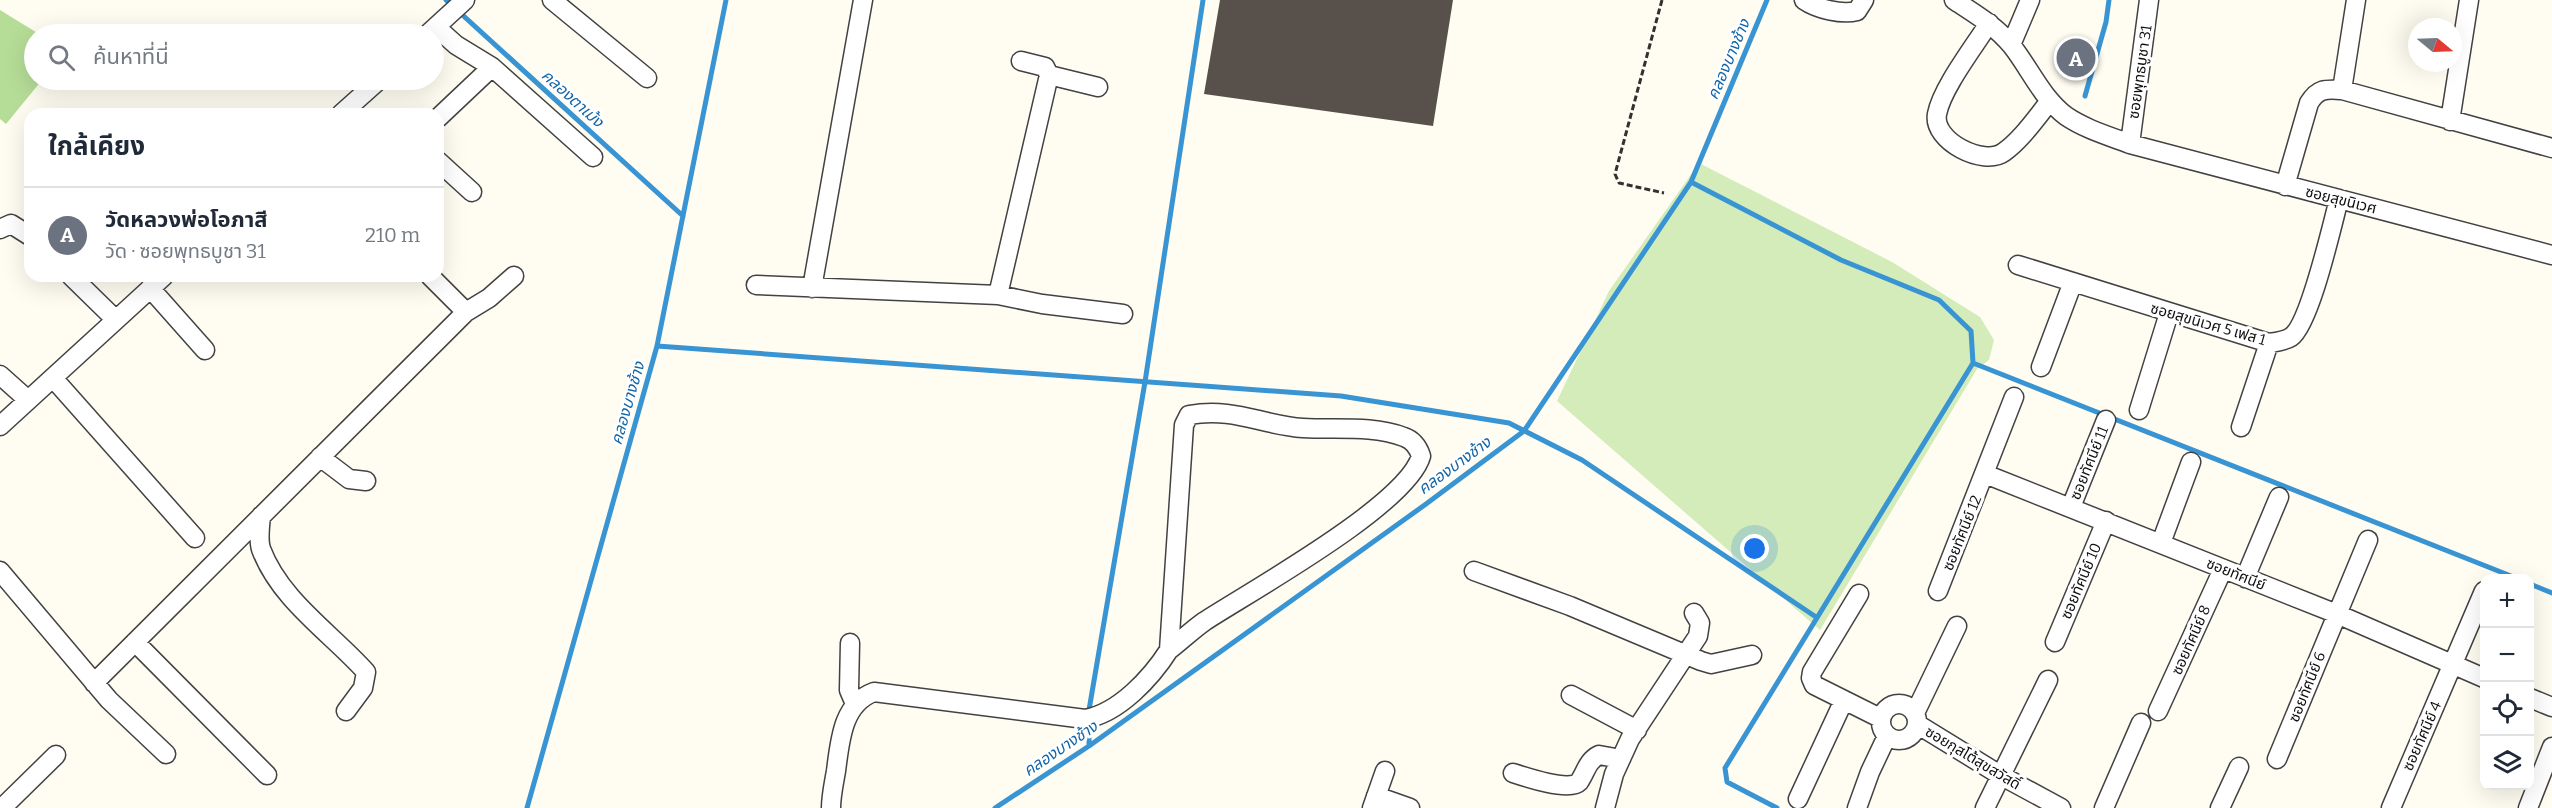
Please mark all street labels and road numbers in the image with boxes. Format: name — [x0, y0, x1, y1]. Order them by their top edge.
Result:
street label: ซอยพุทธบูชา 31 — [2125, 24, 2155, 120]
street label: ซอยสุขนิเวศ — [2303, 182, 2379, 218]
street label: ซอยสุขนิเวศ 5 เฟส 1 — [2148, 299, 2268, 349]
street label: ซอยทัศนีย์ 11 — [2066, 424, 2112, 502]
street label: ซอยทัศนีย์ 12 — [1939, 493, 1985, 573]
street label: ซอยทัศนีย์ 10 — [2057, 540, 2105, 622]
street label: ซอยทัศนีย์ — [2204, 554, 2268, 594]
street label: ซอยทัศนีย์ 8 — [2168, 602, 2214, 678]
street label: ซอยทัศนีย์ 6 — [2285, 649, 2329, 725]
street label: ซอยทัศนีย์ 4 — [2399, 698, 2445, 774]
street label: ซอยกุสโต้สุขสวัสดิ์ — [1922, 722, 2024, 794]

